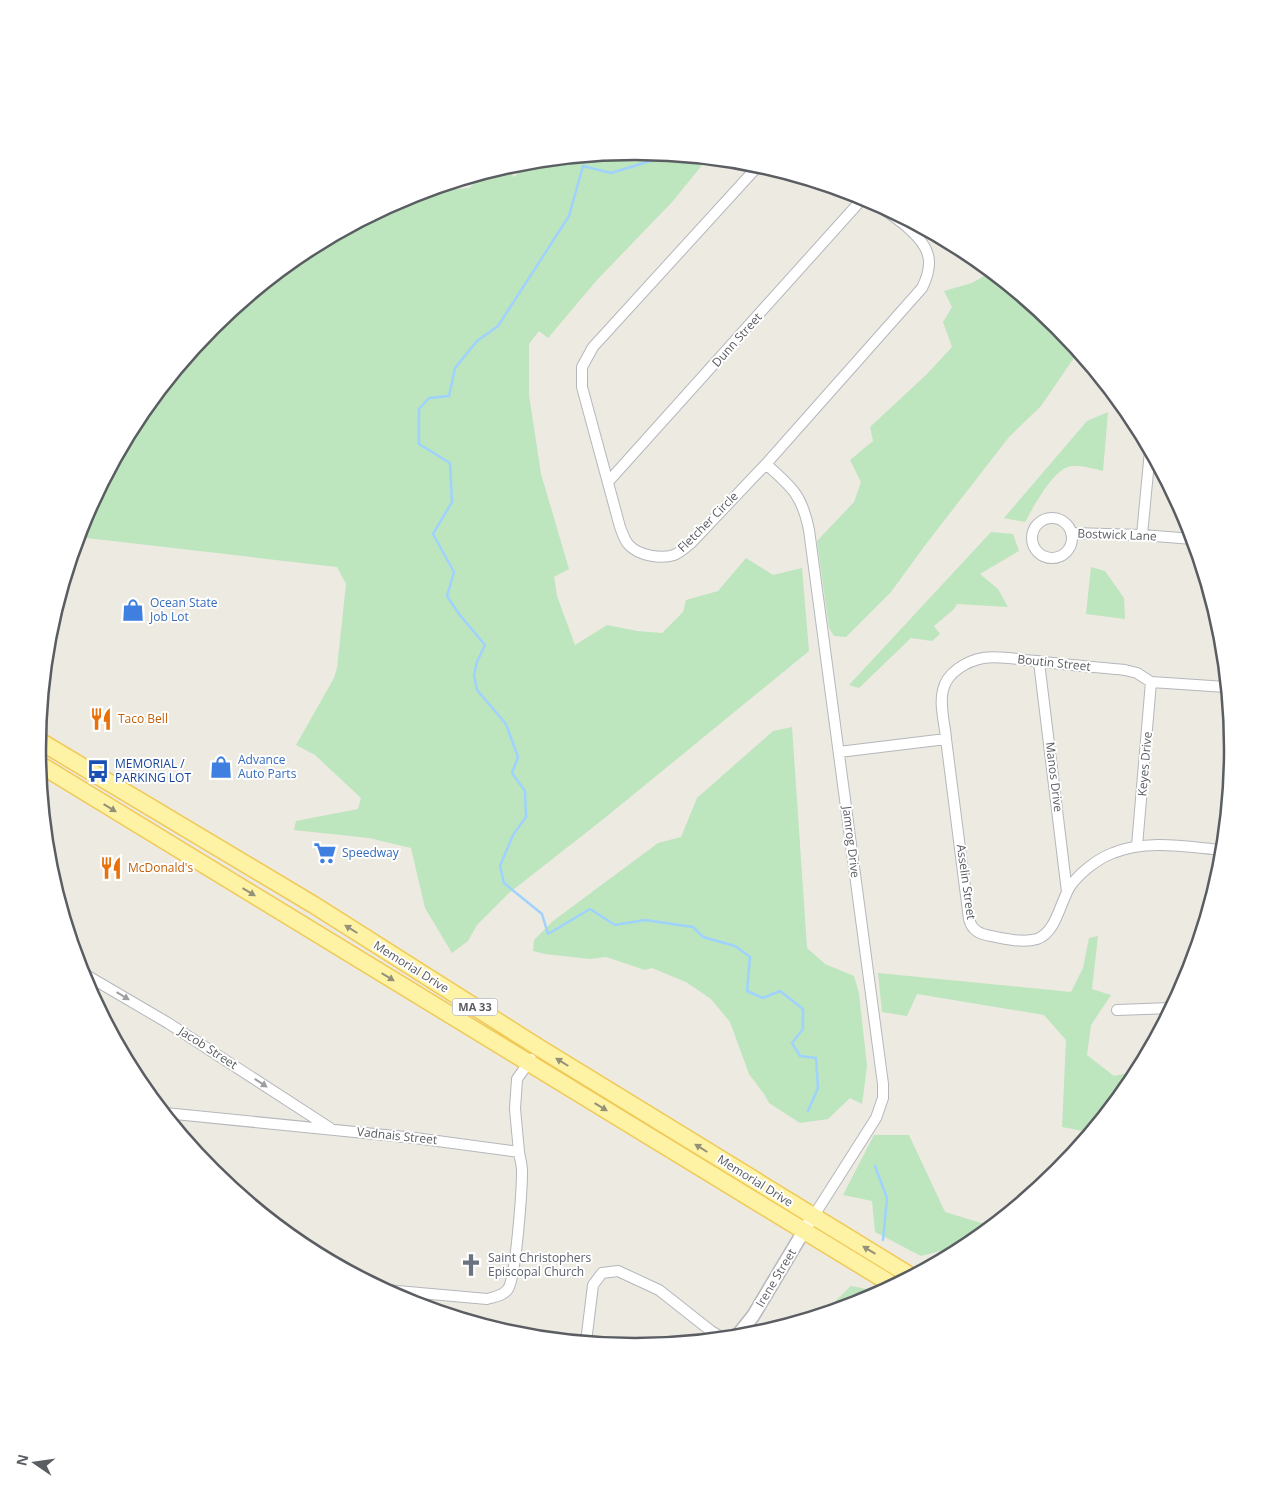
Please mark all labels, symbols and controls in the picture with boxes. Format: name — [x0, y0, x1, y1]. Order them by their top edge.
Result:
street label: Dunn Street — [708, 309, 766, 370]
street label: Fletcher Circle — [674, 487, 742, 556]
street label: Bostwick Lane — [1077, 525, 1157, 544]
place label: Ocean State Job Lot — [149, 594, 218, 625]
shop icon: Ocean State Job Lot — [120, 597, 146, 623]
street label: Boutin Street — [1017, 650, 1092, 675]
restaurant icon: Taco Bell — [88, 706, 114, 732]
place label: Taco Bell — [118, 710, 168, 727]
street label: Keyes Drive — [1133, 731, 1156, 797]
street label: Manos Drive — [1042, 741, 1067, 813]
place label: Advance Auto Parts — [238, 751, 297, 782]
shop icon: Advance Auto Parts — [208, 754, 234, 780]
place label: MEMORIAL / PARKING LOT — [115, 755, 191, 786]
bus stop icon: MEMORIAL / PARKING LOT — [85, 758, 111, 784]
one-way arrow — [104, 803, 117, 812]
street label: Jamrog Drive — [839, 804, 864, 879]
supermarket icon: Speedway — [312, 840, 338, 866]
street label: Asselin Street — [953, 843, 980, 921]
place label: Speedway — [342, 844, 400, 861]
restaurant icon: McDonald's — [98, 855, 124, 881]
place label: McDonald's — [128, 859, 193, 876]
one-way arrow — [243, 888, 256, 897]
one-way arrow — [344, 924, 357, 934]
street label: Memorial Drive — [370, 937, 452, 997]
one-way arrow — [382, 972, 395, 981]
one-way arrow — [117, 992, 130, 1001]
road number: MA 33 — [452, 999, 498, 1016]
street label: Jacob Street — [175, 1022, 241, 1073]
one-way arrow — [556, 1058, 569, 1067]
one-way arrow — [254, 1078, 267, 1087]
one-way arrow — [595, 1103, 608, 1112]
street label: Vadnais Street — [356, 1123, 438, 1148]
one-way arrow — [694, 1143, 707, 1152]
street label: Memorial Drive — [714, 1151, 796, 1211]
street label: Irene Street — [751, 1245, 800, 1310]
one-way arrow — [863, 1246, 876, 1255]
place label: Saint Christophers Episcopal Church — [488, 1249, 591, 1280]
church icon: Saint Christophers Episcopal Church — [458, 1252, 484, 1278]
north arrow — [10, 1438, 60, 1488]
text: N — [11, 1452, 32, 1468]

